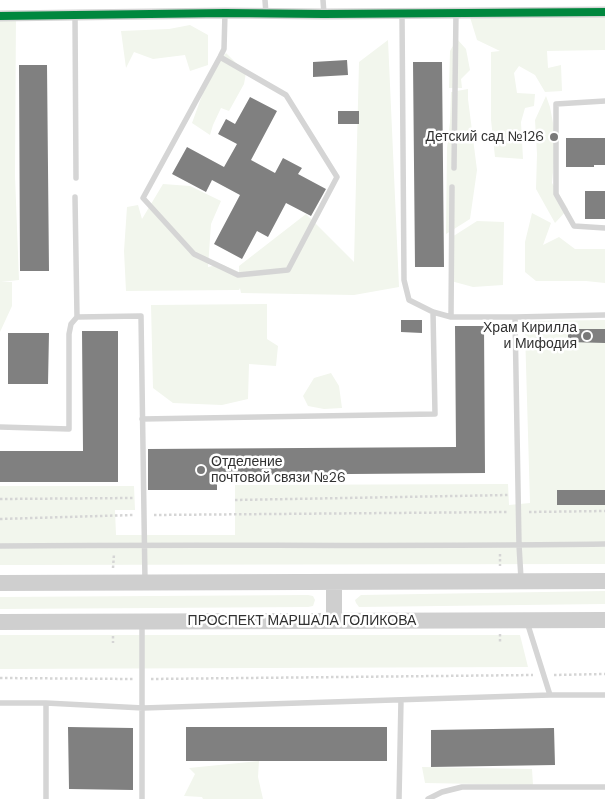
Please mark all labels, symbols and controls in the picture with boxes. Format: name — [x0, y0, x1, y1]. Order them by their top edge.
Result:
place label: Детский сад №126 — [426, 129, 544, 145]
marker: Детский сад №126 — [548, 131, 560, 143]
place label: Храм Кирилла и Мифодия — [483, 320, 577, 352]
marker: Храм Кирилла и Мифодия — [581, 330, 593, 342]
place label: Отделение почтовой связи №26 — [211, 454, 346, 487]
marker: Отделение почтовой связи №26 — [195, 464, 207, 476]
street label: ПРОСПЕКТ МАРШАЛА ГОЛИКОВА — [188, 613, 416, 629]

